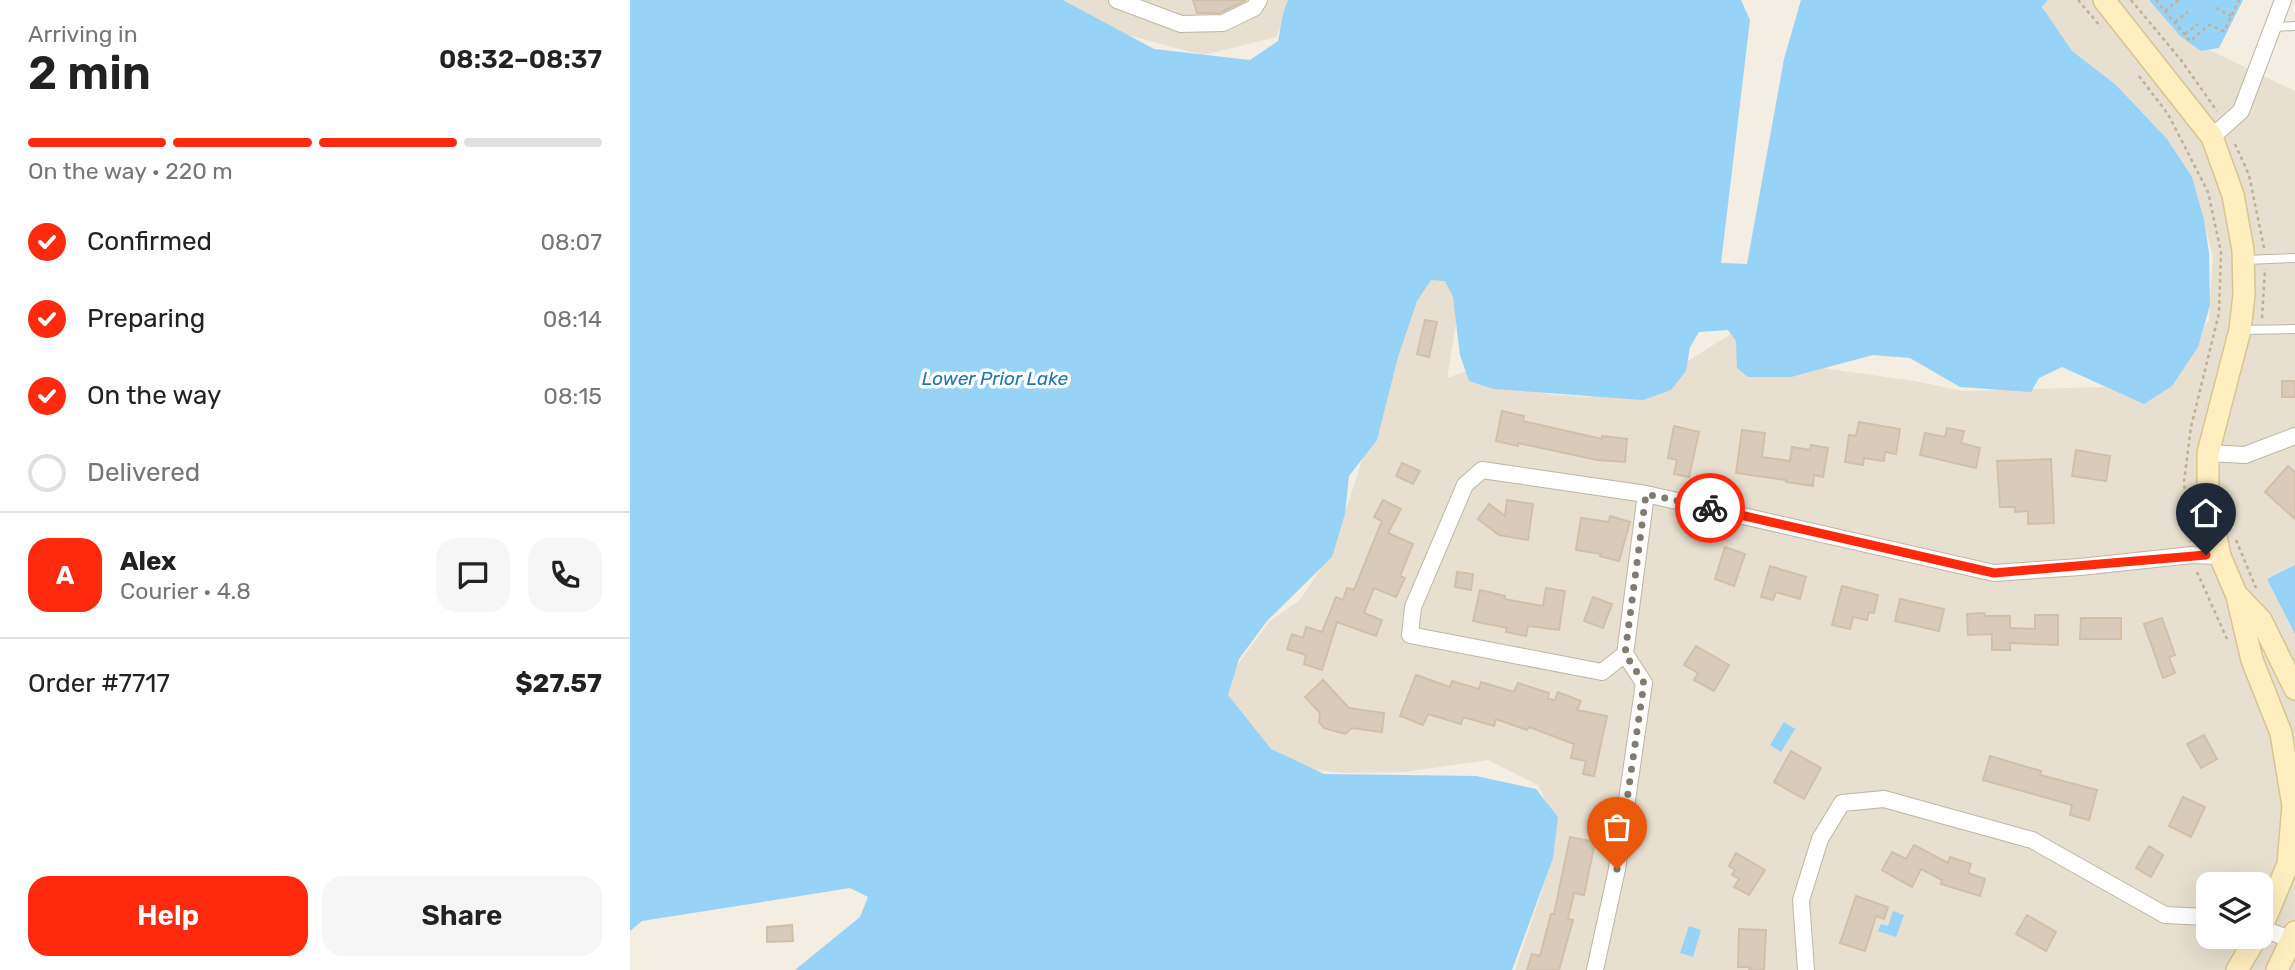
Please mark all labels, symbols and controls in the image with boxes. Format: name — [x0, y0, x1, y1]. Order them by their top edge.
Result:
text: Arriving in — [28, 20, 138, 48]
text: 08:32–08:37 — [439, 44, 602, 75]
text: 2 min — [28, 46, 151, 101]
text: On the way · 220 m — [28, 157, 233, 185]
icon: check — [28, 223, 66, 261]
text: Confirmed — [87, 226, 212, 257]
text: 08:07 — [540, 228, 602, 256]
icon: check — [28, 300, 66, 338]
text: Preparing — [87, 303, 205, 334]
text: 08:14 — [543, 305, 602, 333]
water label: Lower Prior Lake — [922, 367, 1069, 390]
icon: check — [28, 377, 66, 415]
text: On the way — [87, 380, 221, 411]
text: 08:15 — [543, 382, 602, 410]
text: Delivered — [87, 457, 200, 488]
courier — [1675, 473, 1745, 543]
pin — [2176, 483, 2236, 555]
icon: bike — [1691, 489, 1729, 527]
icon: home — [2187, 494, 2225, 532]
button: chat — [436, 538, 510, 612]
button: phone — [528, 538, 602, 612]
text: Alex — [120, 546, 176, 577]
text: A — [56, 560, 74, 591]
text: Courier · 4.8 — [120, 577, 251, 605]
text: Order #7717 — [28, 668, 170, 699]
text: $27.57 — [515, 668, 602, 699]
pin — [1587, 797, 1647, 869]
icon: bag — [1598, 808, 1636, 846]
map controls — [2196, 872, 2273, 949]
button: layers — [2196, 872, 2273, 949]
button: Help — [28, 876, 308, 956]
button: Share — [322, 876, 602, 956]

